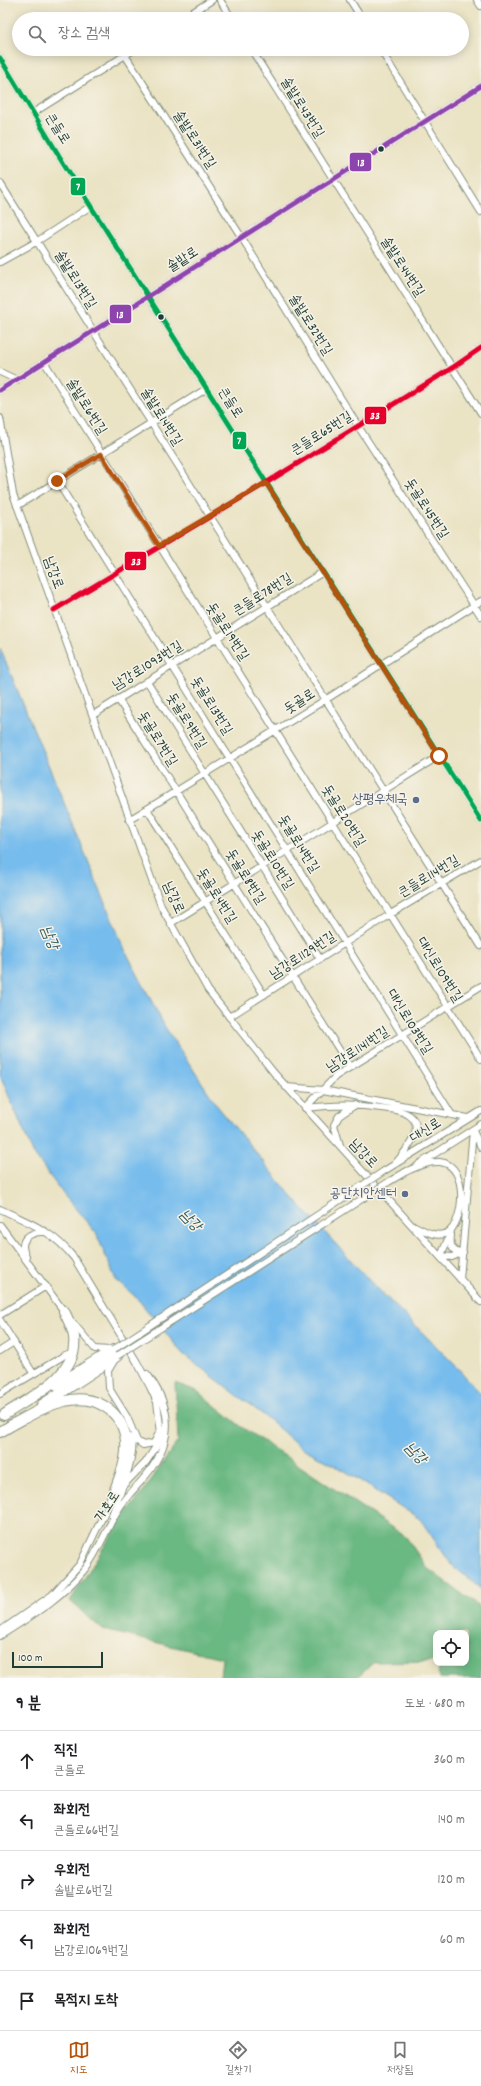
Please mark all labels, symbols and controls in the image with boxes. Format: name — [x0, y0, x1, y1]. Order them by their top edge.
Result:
search box — [12, 12, 469, 56]
icon: search — [26, 23, 48, 45]
text: 장소 검색 — [58, 23, 110, 45]
street label: 솔밭로43번길 — [275, 74, 329, 143]
street label: 솔밭로31번길 — [168, 107, 221, 174]
street label: 큰들로 — [40, 109, 74, 149]
unlabelled marker — [376, 144, 386, 154]
line badge: 13 — [349, 152, 372, 172]
text: 13 — [357, 156, 365, 172]
line badge: 7 — [70, 177, 86, 196]
text: 7 — [76, 180, 81, 196]
street label: 솔밭로44번길 — [375, 233, 429, 302]
street label: 솔밭로 — [163, 243, 203, 277]
street label: 솔밭로13번길 — [49, 247, 101, 314]
street label: 솔밭로32번길 — [283, 291, 337, 360]
line badge: 13 — [109, 304, 132, 324]
text: 13 — [116, 308, 124, 324]
unlabelled marker — [156, 312, 166, 322]
street label: 솔밭로6번길 — [61, 375, 112, 440]
street label: 큰들로 — [213, 383, 247, 423]
street label: 솔밭로14번길 — [135, 384, 187, 451]
line badge: 33 — [364, 406, 387, 425]
street label: 큰들로65번길 — [287, 407, 357, 461]
text: 33 — [370, 409, 380, 425]
line badge: 7 — [232, 431, 247, 450]
text: 7 — [237, 434, 242, 450]
route end — [48, 472, 66, 490]
street label: 돗골로45번길 — [399, 475, 453, 544]
line badge: 33 — [124, 551, 147, 571]
street label: 남강로 — [38, 554, 68, 592]
text: 33 — [131, 555, 141, 571]
street label: 큰들로78번길 — [229, 568, 297, 621]
street label: 돗골로19번길 — [201, 599, 254, 666]
street label: 남강로1093번길 — [109, 636, 188, 696]
street label: 돗골로13번길 — [185, 673, 237, 740]
street label: 돗골로 — [280, 685, 320, 719]
street label: 돗골로9번길 — [161, 689, 211, 754]
street label: 돗골로7번길 — [132, 708, 182, 771]
route start — [430, 747, 448, 765]
street label: 돗골로20번길 — [316, 781, 370, 852]
place label: 상평우체국 — [352, 790, 408, 810]
marker: 상평우체국 — [411, 795, 421, 805]
street label: 돗골로14번길 — [272, 811, 324, 878]
street label: 돗골로10번길 — [246, 826, 299, 894]
street label: 돗골로8번길 — [220, 845, 270, 909]
street label: 큰들로114번길 — [395, 850, 464, 903]
street label: 돗골로4번길 — [191, 864, 241, 928]
street label: 남강로 — [157, 878, 189, 918]
water label: 남강 — [34, 923, 65, 955]
street label: 남강로1129번길 — [266, 927, 341, 985]
street label: 대신로109번길 — [411, 934, 467, 1007]
street label: 대신로103번길 — [381, 986, 437, 1059]
street label: 남강로1141번길 — [323, 1022, 394, 1078]
street label: 대신로 — [406, 1114, 446, 1148]
street label: 남강로 — [344, 1135, 382, 1173]
place label: 공단치안센터 — [329, 1184, 397, 1204]
marker: 공단치안센터 — [400, 1189, 410, 1199]
water label: 남강 — [174, 1205, 208, 1239]
water label: 남강 — [399, 1438, 433, 1472]
street label: 가호로 — [90, 1487, 126, 1527]
map controls — [433, 1630, 469, 1666]
button: locate — [433, 1630, 469, 1666]
scale bar — [12, 1650, 103, 1669]
text: 100 m — [18, 1651, 42, 1667]
text: 9 분 — [16, 1693, 41, 1717]
text: 도보 · 680 m — [405, 1695, 465, 1714]
text: 직진 — [54, 1740, 78, 1762]
icon: ahead — [16, 1750, 38, 1772]
text: 360 m — [434, 1751, 465, 1770]
text: 큰들로 — [54, 1762, 85, 1781]
text: 좌회전 — [54, 1800, 90, 1822]
icon: left — [16, 1810, 38, 1832]
text: 140 m — [438, 1811, 465, 1830]
text: 큰들로66번길 — [54, 1822, 119, 1841]
text: 우회전 — [54, 1860, 90, 1882]
icon: right — [16, 1870, 38, 1892]
text: 120 m — [437, 1871, 465, 1890]
text: 솔밭로6번길 — [54, 1882, 113, 1901]
text: 좌회전 — [54, 1920, 90, 1942]
icon: left — [16, 1930, 38, 1952]
text: 60 m — [440, 1931, 465, 1950]
text: 남강로1069번길 — [54, 1942, 129, 1961]
icon: arrive — [16, 1990, 38, 2012]
text: 목적지 도착 — [54, 1990, 118, 2012]
tab: 지도 — [68, 2039, 90, 2079]
tab: 길찾기 — [225, 2039, 251, 2079]
tab: 저장됨 — [387, 2039, 413, 2079]

